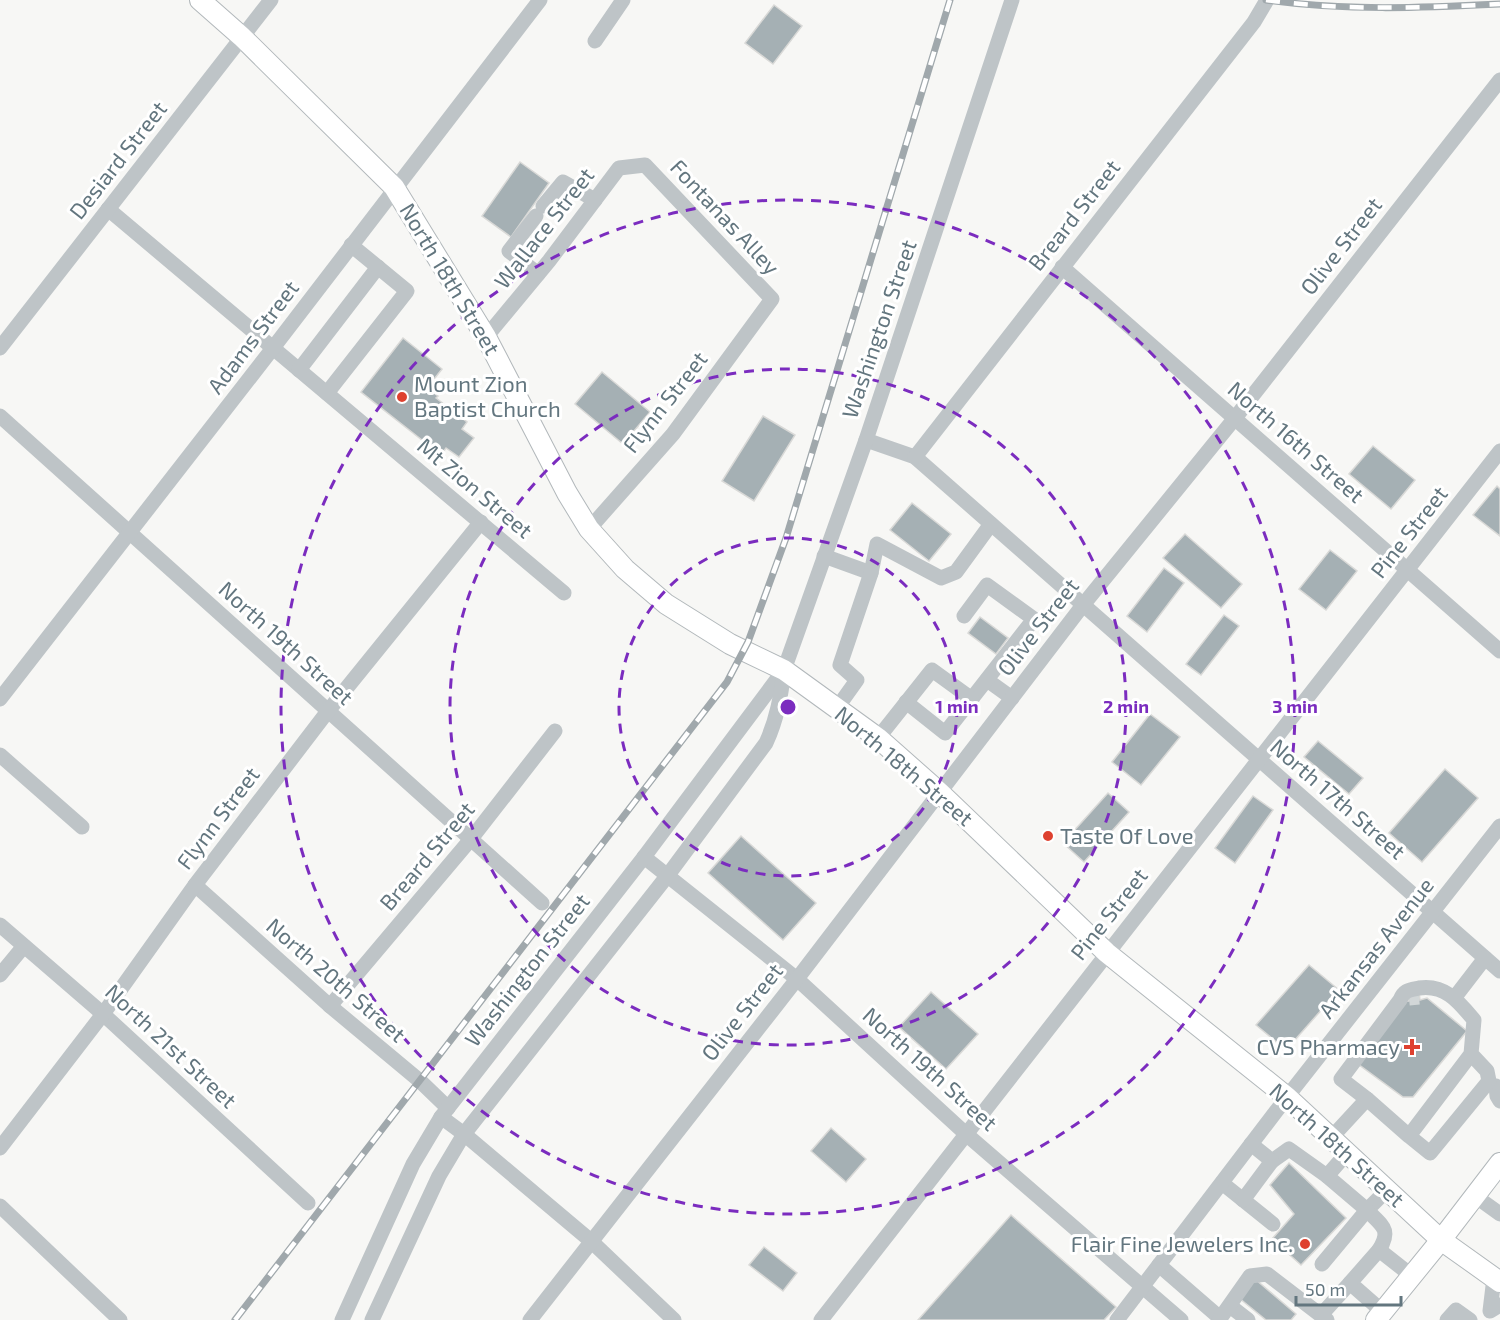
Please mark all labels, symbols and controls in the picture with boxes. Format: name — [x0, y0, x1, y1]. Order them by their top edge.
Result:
street label: Desiard Street — [63, 95, 171, 223]
street label: Fontanas Alley — [666, 153, 786, 279]
street label: Breard Street — [1022, 154, 1124, 275]
street label: Wallace Street — [488, 162, 598, 293]
street label: Olive Street — [1294, 192, 1386, 299]
street label: North 18th Street — [395, 198, 506, 359]
street label: Washington Street — [835, 236, 921, 421]
street label: Adams Street — [201, 275, 303, 398]
street label: Flynn Street — [617, 346, 712, 457]
place label: Mount Zion Baptist Church — [414, 370, 561, 421]
street label: North 16th Street — [1223, 375, 1370, 507]
marker: Mount Zion Baptist Church — [395, 390, 409, 404]
street label: Mt Zion Street — [413, 432, 538, 543]
street label: Pine Street — [1364, 480, 1452, 582]
street label: Olive Street — [991, 573, 1083, 680]
street label: North 19th Street — [214, 575, 359, 709]
text: 1 min — [935, 695, 979, 717]
text: 2 min — [1103, 695, 1149, 717]
text: 3 min — [1272, 695, 1318, 717]
centre of rings — [778, 697, 798, 717]
street label: North 18th Street — [830, 700, 979, 831]
street label: North 17th Street — [1266, 733, 1411, 864]
street label: Flynn Street — [170, 761, 264, 874]
street label: Breard Street — [373, 796, 479, 915]
place label: Taste Of Love — [1060, 822, 1194, 848]
marker: Taste Of Love — [1041, 829, 1055, 843]
street label: Pine Street — [1064, 862, 1152, 964]
street label: Arkansas Avenue — [1312, 872, 1438, 1023]
street label: Washington Street — [458, 888, 594, 1051]
street label: North 20th Street — [262, 912, 412, 1047]
street label: Olive Street — [695, 958, 787, 1065]
street label: North 21st Street — [101, 978, 243, 1113]
street label: North 19th Street — [858, 1001, 1003, 1135]
place label: CVS Pharmacy — [1256, 1033, 1400, 1059]
marker: CVS Pharmacy — [1405, 1040, 1419, 1054]
street label: North 18th Street — [1265, 1077, 1410, 1212]
place label: Flair Fine Jewelers Inc. — [1071, 1230, 1293, 1256]
marker: Flair Fine Jewelers Inc. — [1298, 1237, 1312, 1251]
scale bar — [1296, 1269, 1401, 1307]
text: 50 m — [1305, 1278, 1345, 1300]

